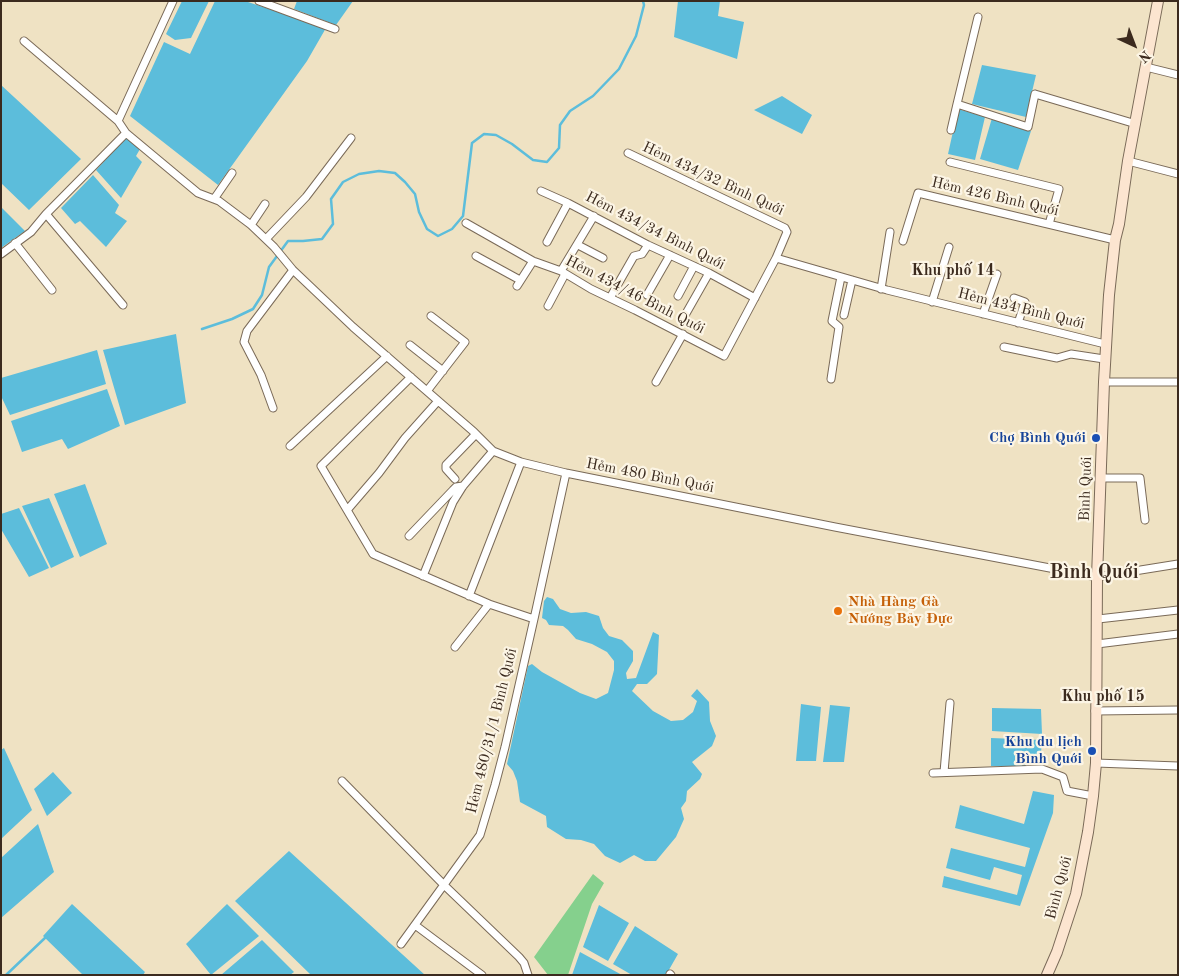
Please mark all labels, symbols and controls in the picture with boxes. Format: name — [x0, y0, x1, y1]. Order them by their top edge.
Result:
north arrow — [1109, 20, 1159, 70]
text: N — [1136, 47, 1153, 65]
street label: Hẻm 434/32 Bình Quới — [639, 138, 787, 220]
street label: Hẻm 426 Bình Quới — [930, 174, 1060, 220]
street label: Hẻm 434/34 Bình Quới — [582, 188, 728, 274]
street label: Hẻm 434/46 Bình Quới — [562, 252, 708, 338]
district label: Khu phố 14 — [911, 261, 995, 281]
street label: Hẻm 434 Bình Quới — [956, 285, 1086, 333]
place label: Chợ Bình Quới — [989, 429, 1086, 447]
marker: Chợ Bình Quới — [1090, 432, 1102, 444]
street label: Hẻm 480 Bình Quới — [584, 455, 716, 497]
street label: Bình Quới — [1076, 456, 1096, 522]
district label: Bình Quới — [1049, 561, 1139, 585]
place label: Nhà Hàng Gà Nướng Bảy Đực — [848, 593, 953, 628]
marker: Nhà Hàng Gà Nướng Bảy Đực — [832, 605, 844, 617]
street label: Hẻm 480/31/1 Bình Quới — [463, 647, 521, 815]
district label: Khu phố 15 — [1061, 687, 1145, 707]
place label: Khu du lịch Bình Quới — [1005, 733, 1082, 768]
marker: Khu du lịch Bình Quới — [1086, 745, 1098, 757]
street label: Bình Quới — [1042, 854, 1076, 922]

